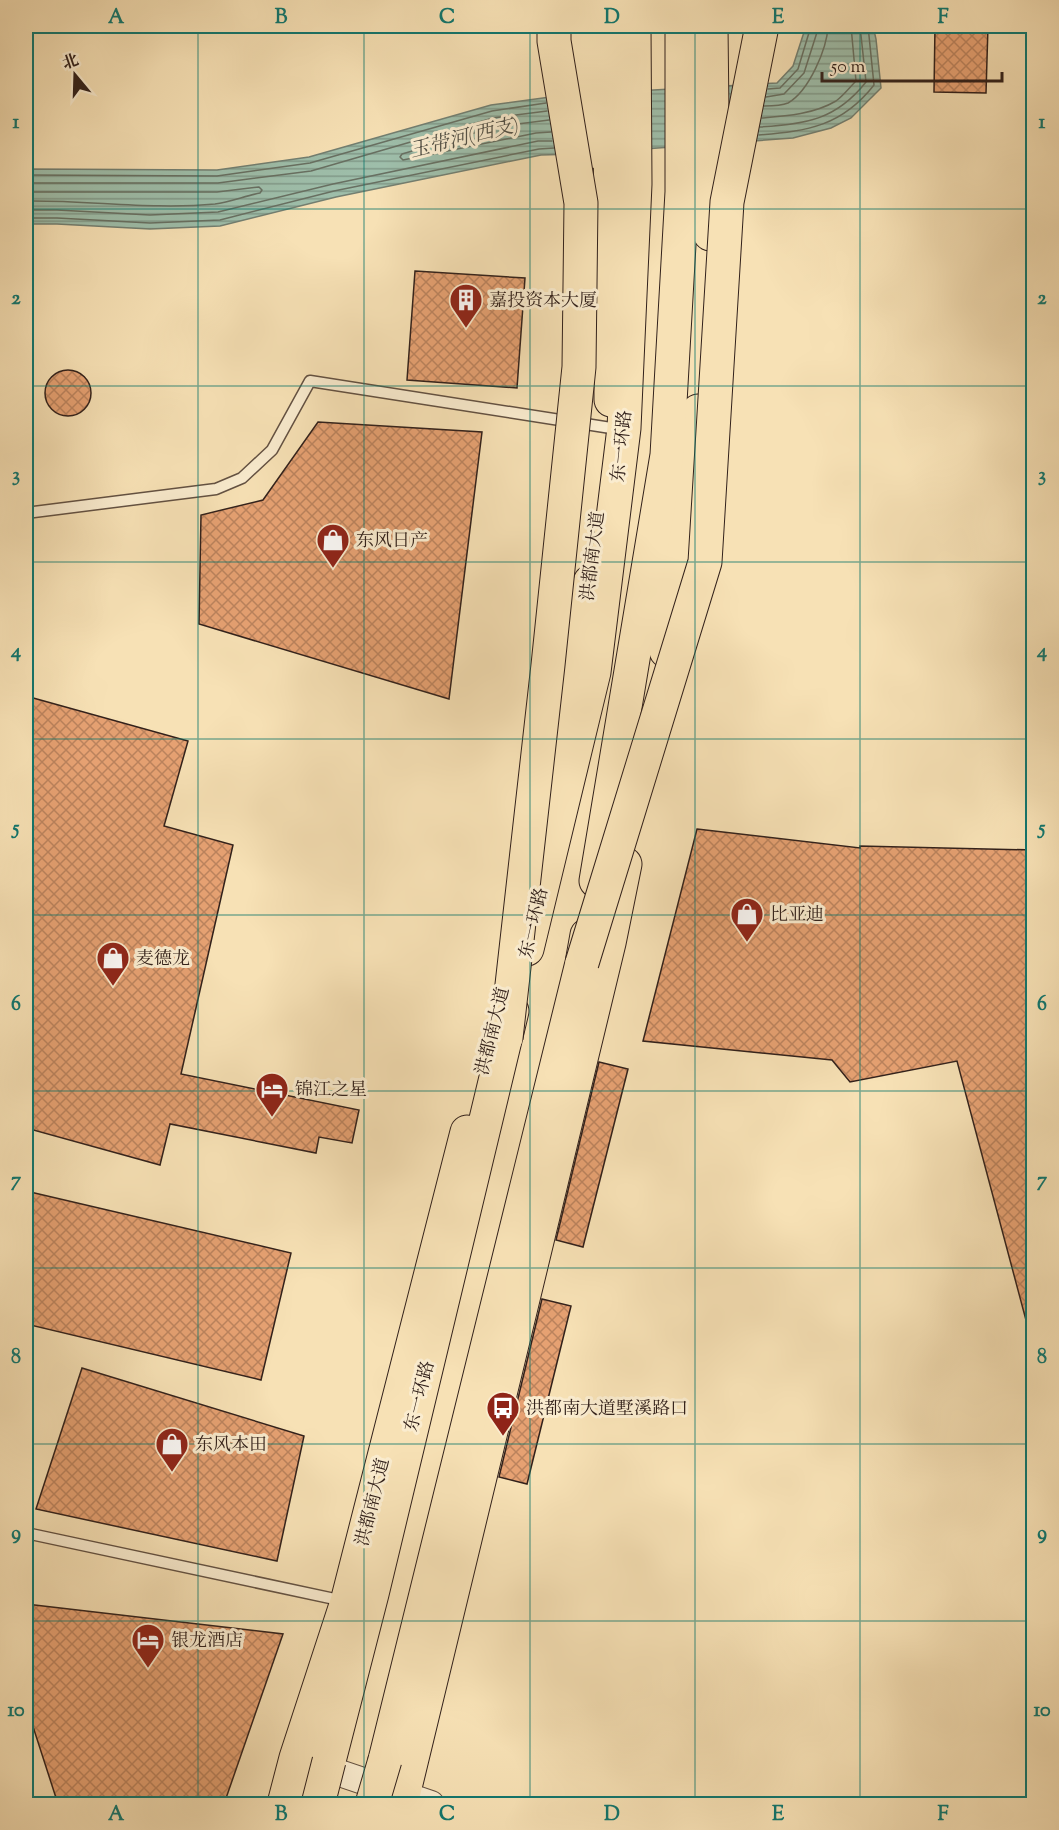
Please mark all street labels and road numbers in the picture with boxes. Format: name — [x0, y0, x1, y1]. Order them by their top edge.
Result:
street label: 东一环路 — [606, 409, 640, 483]
street label: 洪都南大道 — [576, 510, 612, 602]
street label: 东一环路 — [514, 885, 556, 961]
street label: 洪都南大道 — [470, 985, 517, 1078]
street label: 东一环路 — [400, 1358, 442, 1435]
street label: 洪都南大道 — [350, 1456, 397, 1549]

